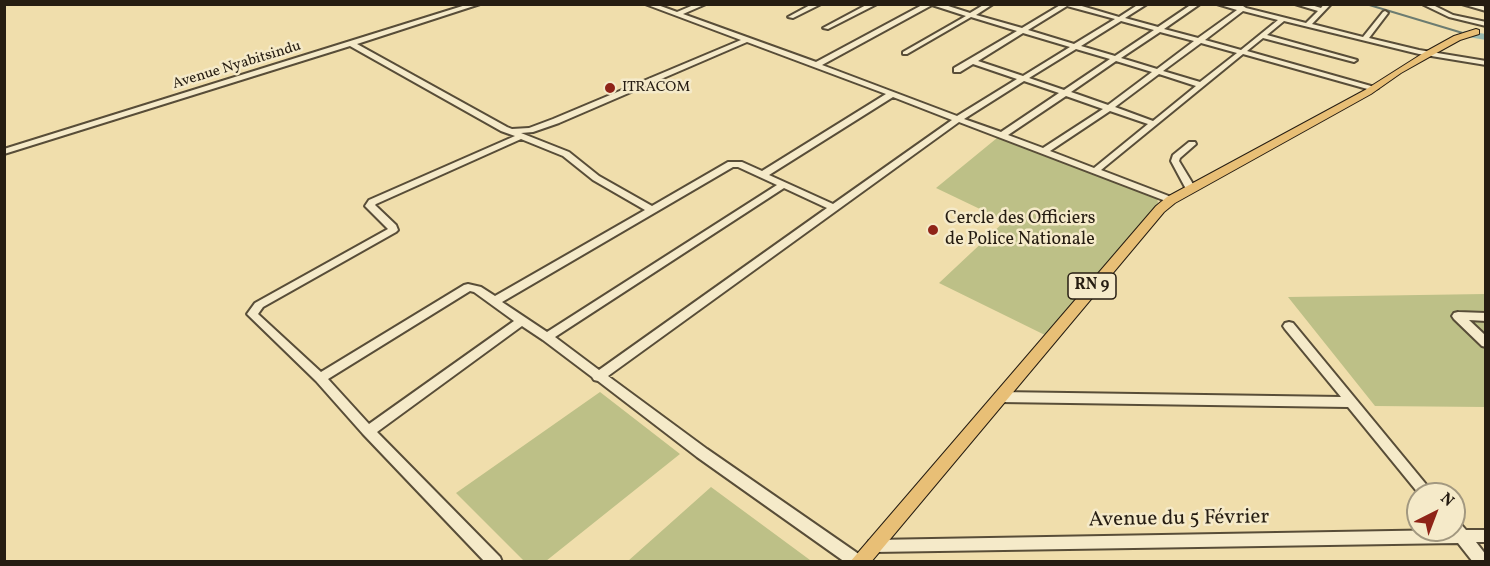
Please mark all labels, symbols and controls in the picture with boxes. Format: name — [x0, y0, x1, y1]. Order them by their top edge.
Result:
street label: Avenue Nyabitsindu — [170, 38, 304, 94]
place label: ITRACOM — [622, 79, 690, 97]
marker: ITRACOM — [603, 81, 617, 95]
place label: Cercle des Officiers de Police Nationale — [945, 209, 1095, 252]
marker: Cercle des Officiers de Police Nationale — [926, 223, 940, 237]
road number: RN 9 — [1068, 273, 1116, 299]
north arrow — [1406, 482, 1466, 542]
text: N — [1435, 488, 1458, 512]
street label: Avenue du 5 Février — [1089, 506, 1269, 534]

